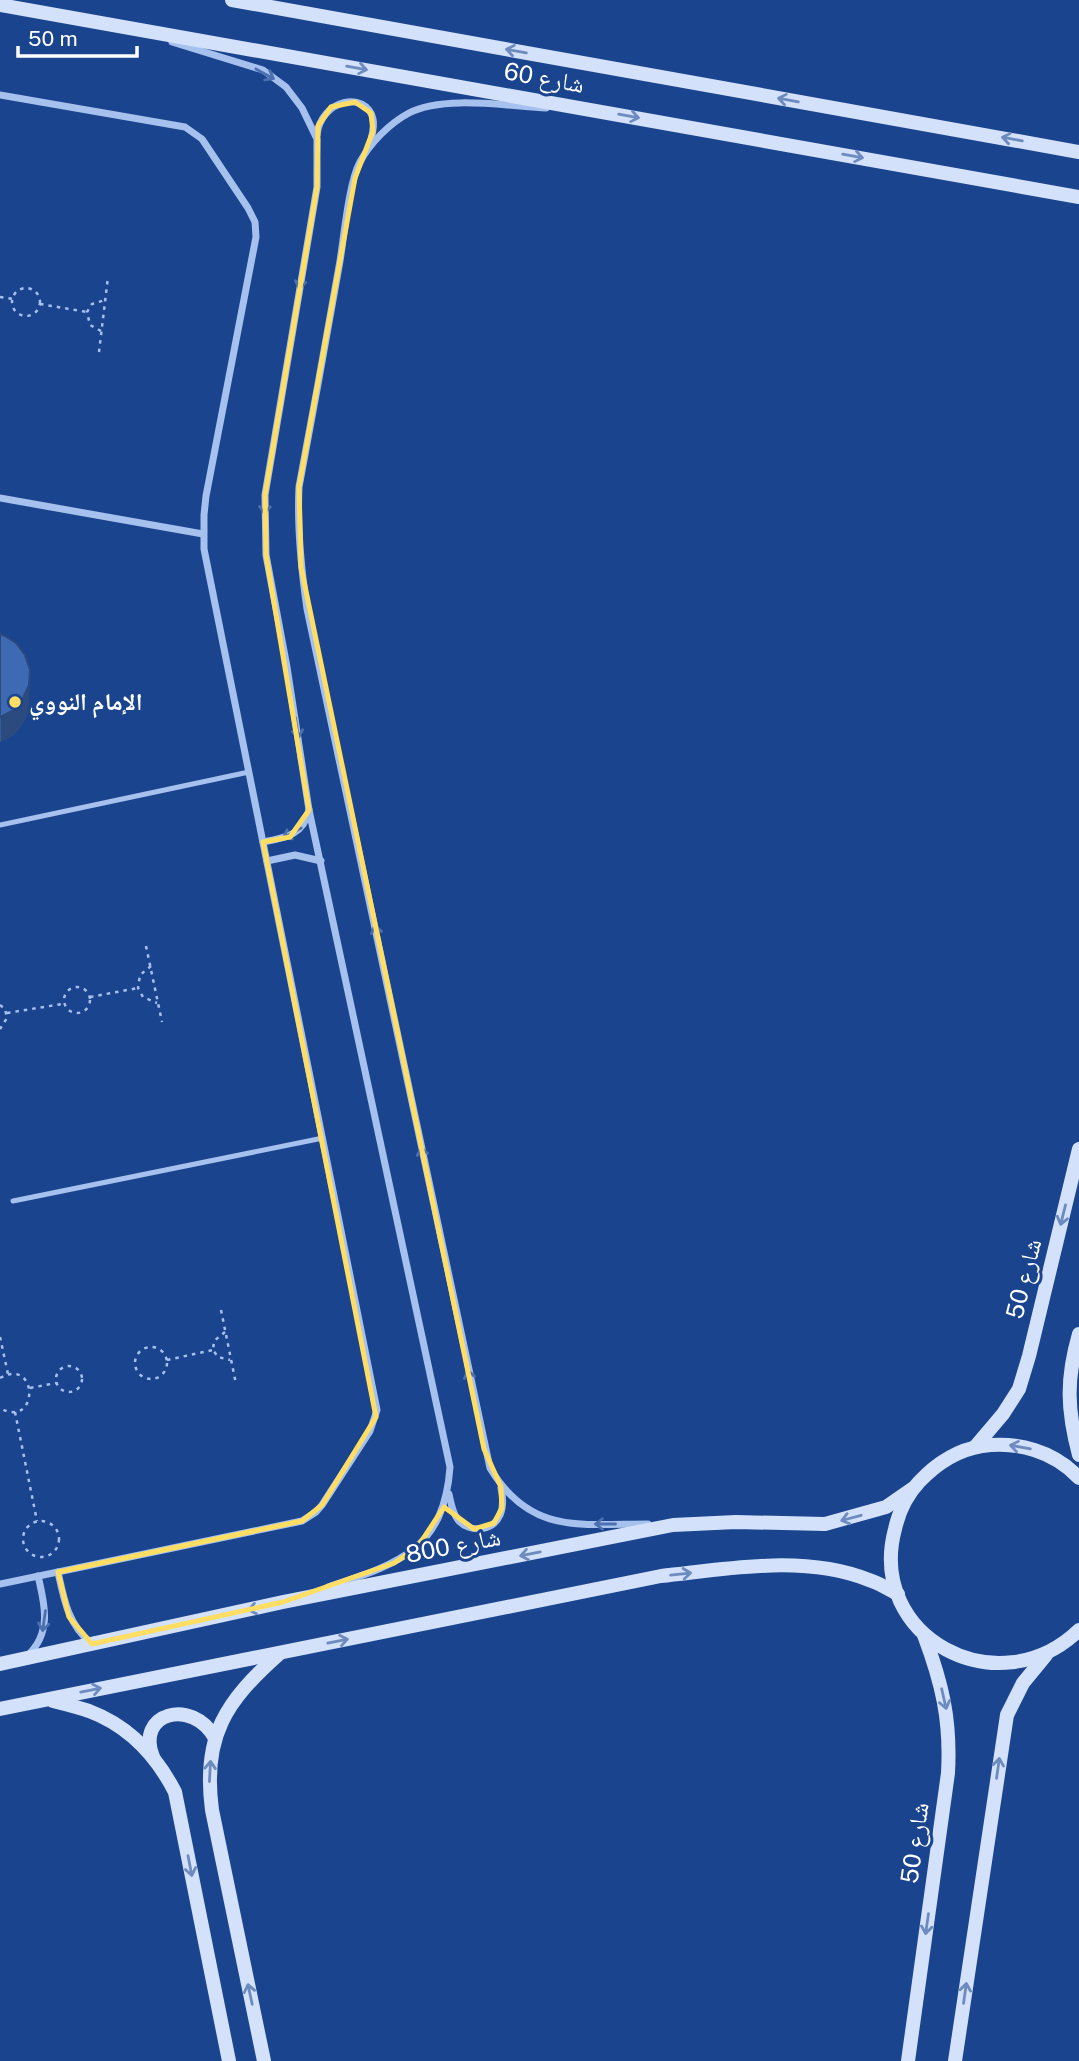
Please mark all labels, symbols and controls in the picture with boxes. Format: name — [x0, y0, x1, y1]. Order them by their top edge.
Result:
scale bar — [18, 14, 136, 58]
text: 50 m — [28, 26, 78, 51]
one-way arrow — [505, 44, 528, 57]
street label: شارع 60 — [502, 56, 586, 100]
one-way arrow — [345, 62, 368, 75]
one-way arrow — [255, 67, 275, 81]
one-way arrow — [777, 92, 800, 106]
one-way arrow — [617, 110, 640, 124]
one-way arrow — [1001, 132, 1024, 145]
one-way arrow — [841, 150, 864, 163]
one-way arrow — [294, 267, 307, 290]
one-way arrow — [259, 492, 272, 515]
place label: الإمام النووي — [29, 687, 143, 721]
marker: الإمام النووي — [7, 694, 23, 710]
one-way arrow — [291, 716, 304, 739]
one-way arrow — [282, 826, 303, 840]
one-way arrow — [370, 924, 384, 947]
one-way arrow — [416, 1146, 430, 1169]
one-way arrow — [1056, 1204, 1069, 1226]
street label: شارع 50 — [1000, 1236, 1048, 1322]
one-way arrow — [462, 1369, 476, 1392]
one-way arrow — [1009, 1440, 1032, 1453]
one-way arrow — [841, 1512, 863, 1525]
one-way arrow — [594, 1517, 617, 1531]
street label: شارع 800 — [403, 1522, 503, 1570]
one-way arrow — [519, 1547, 542, 1561]
one-way arrow — [669, 1567, 692, 1580]
one-way arrow — [247, 1601, 270, 1615]
one-way arrow — [38, 1609, 51, 1631]
one-way arrow — [326, 1633, 349, 1647]
one-way arrow — [79, 1683, 102, 1697]
one-way arrow — [938, 1687, 951, 1710]
one-way arrow — [992, 1757, 1005, 1780]
one-way arrow — [204, 1759, 217, 1782]
street label: شارع 50 — [894, 1801, 936, 1885]
one-way arrow — [183, 1854, 197, 1877]
one-way arrow — [920, 1912, 933, 1935]
one-way arrow — [242, 1983, 256, 2006]
one-way arrow — [959, 1983, 972, 2005]

